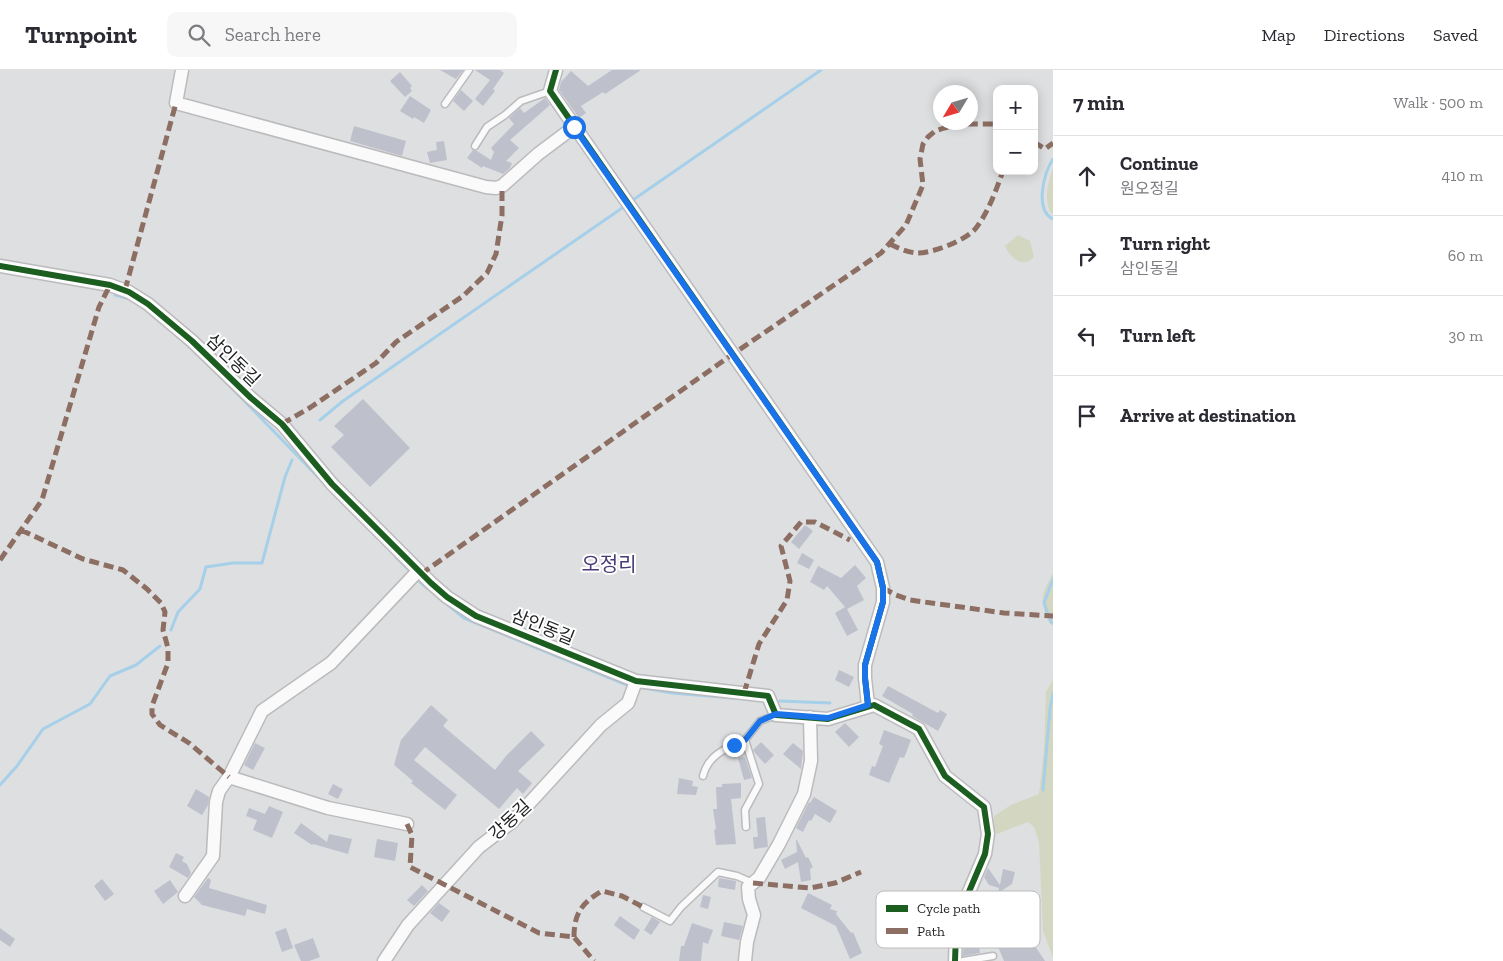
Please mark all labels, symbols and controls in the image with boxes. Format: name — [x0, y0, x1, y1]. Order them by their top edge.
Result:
search box — [167, 12, 517, 57]
text: Turnpoint — [25, 20, 137, 49]
icon: search — [185, 21, 213, 49]
text: Search here — [225, 23, 321, 46]
text: Map — [1261, 24, 1296, 46]
text: Directions — [1324, 24, 1405, 46]
text: Saved — [1433, 24, 1478, 46]
north arrow — [933, 85, 978, 130]
map controls — [993, 85, 1038, 175]
button: + — [993, 85, 1038, 130]
text: 7 min — [1073, 90, 1124, 115]
text: Walk · 500 m — [1394, 93, 1483, 112]
route start — [563, 116, 586, 139]
button: − — [993, 130, 1038, 175]
text: Continue — [1120, 152, 1198, 175]
icon: ahead — [1073, 162, 1101, 190]
text: 410 m — [1442, 166, 1483, 185]
text: 원오정길 — [1120, 179, 1179, 198]
text: Turn right — [1120, 232, 1210, 255]
icon: right — [1073, 242, 1101, 270]
text: 60 m — [1448, 246, 1483, 265]
text: 삼인동길 — [1120, 259, 1179, 278]
icon: left — [1073, 322, 1101, 350]
text: Turn left — [1120, 324, 1195, 347]
text: 30 m — [1449, 326, 1483, 345]
street label: 삼인동길 — [202, 329, 264, 391]
icon: arrive — [1073, 402, 1101, 430]
text: Arrive at destination — [1120, 404, 1296, 427]
district label: 오정리 — [581, 552, 637, 576]
street label: 삼인동길 — [508, 604, 578, 650]
route end — [723, 734, 746, 757]
street label: 강동길 — [484, 795, 536, 845]
legend — [876, 891, 1040, 948]
text: Cycle path — [917, 900, 981, 917]
text: Path — [917, 923, 945, 940]

